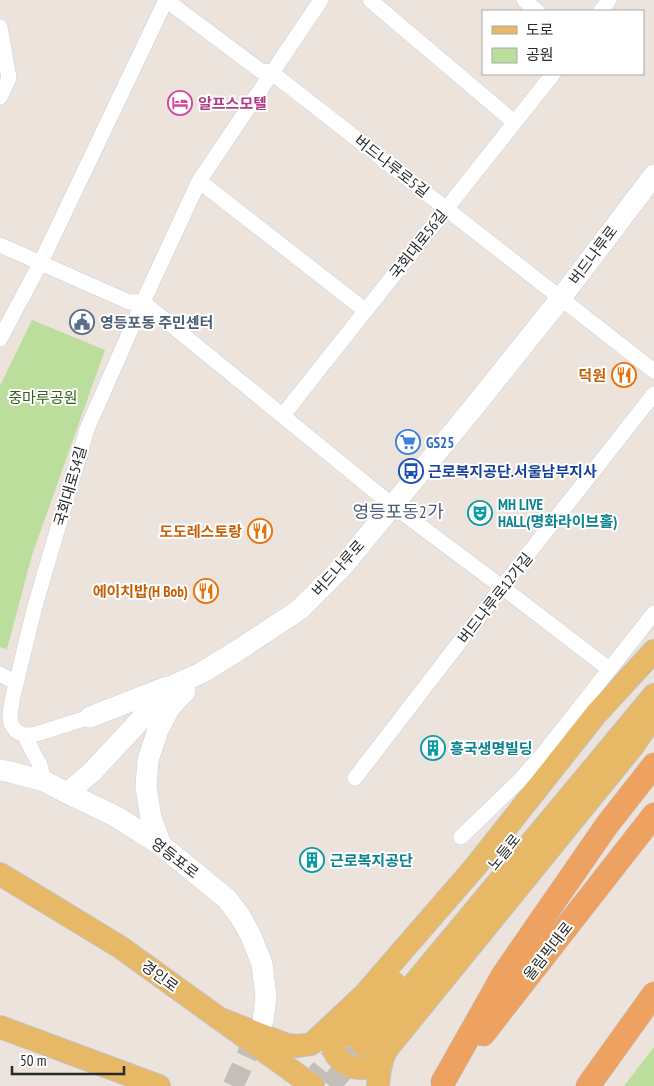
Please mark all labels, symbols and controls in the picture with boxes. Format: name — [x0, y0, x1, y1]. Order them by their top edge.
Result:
legend — [482, 10, 644, 75]
text: 도로 — [526, 20, 554, 39]
text: 공원 — [526, 45, 554, 64]
hotel icon: 알프스모텔 — [167, 90, 193, 116]
place label: 알프스모텔 — [198, 94, 267, 113]
street label: 버드나루로5길 — [351, 131, 433, 201]
street label: 국회대로56길 — [385, 206, 451, 282]
street label: 버드나루로 — [565, 222, 621, 288]
public building icon: 영등포동 주민센터 — [69, 309, 95, 335]
place label: 영등포동 주민센터 — [100, 313, 213, 332]
restaurant icon: 덕원 — [611, 362, 637, 388]
place label: 덕원 — [578, 366, 606, 385]
park label: 중마루공원 — [8, 388, 78, 407]
supermarket icon: GS25 — [395, 429, 421, 455]
place label: GS25 — [426, 433, 454, 452]
street label: 국회대로54길 — [49, 444, 91, 528]
bus stop icon: 근로복지공단.서울남부지사 — [398, 458, 424, 484]
place label: 근로복지공단.서울남부지사 — [428, 462, 597, 481]
place label: MH LIVE HALL(명화라이브홀) — [498, 495, 617, 531]
district label: 영등포동2가 — [353, 500, 444, 523]
theatre icon: MH LIVE HALL(명화라이브홀) — [467, 500, 493, 526]
restaurant icon: 도도레스토랑 — [247, 518, 273, 544]
place label: 도도레스토랑 — [159, 522, 242, 541]
street label: 버드나루로 — [308, 536, 368, 600]
street label: 버드나루로12가길 — [454, 549, 536, 647]
restaurant icon: 에이치밥(H Bob) — [193, 578, 219, 604]
place label: 에이치밥(H Bob) — [93, 582, 188, 601]
building icon: 흥국생명빌딩 — [420, 735, 446, 761]
place label: 흥국생명빌딩 — [450, 739, 533, 758]
street label: 노들로 — [484, 830, 524, 874]
street label: 영등포로 — [147, 834, 203, 882]
building icon: 근로복지공단 — [299, 847, 325, 873]
place label: 근로복지공단 — [330, 851, 413, 870]
street label: 올림픽대로 — [519, 918, 577, 984]
street label: 경인로 — [138, 956, 182, 996]
scale bar — [12, 1044, 125, 1076]
text: 50 m — [20, 1051, 46, 1070]

